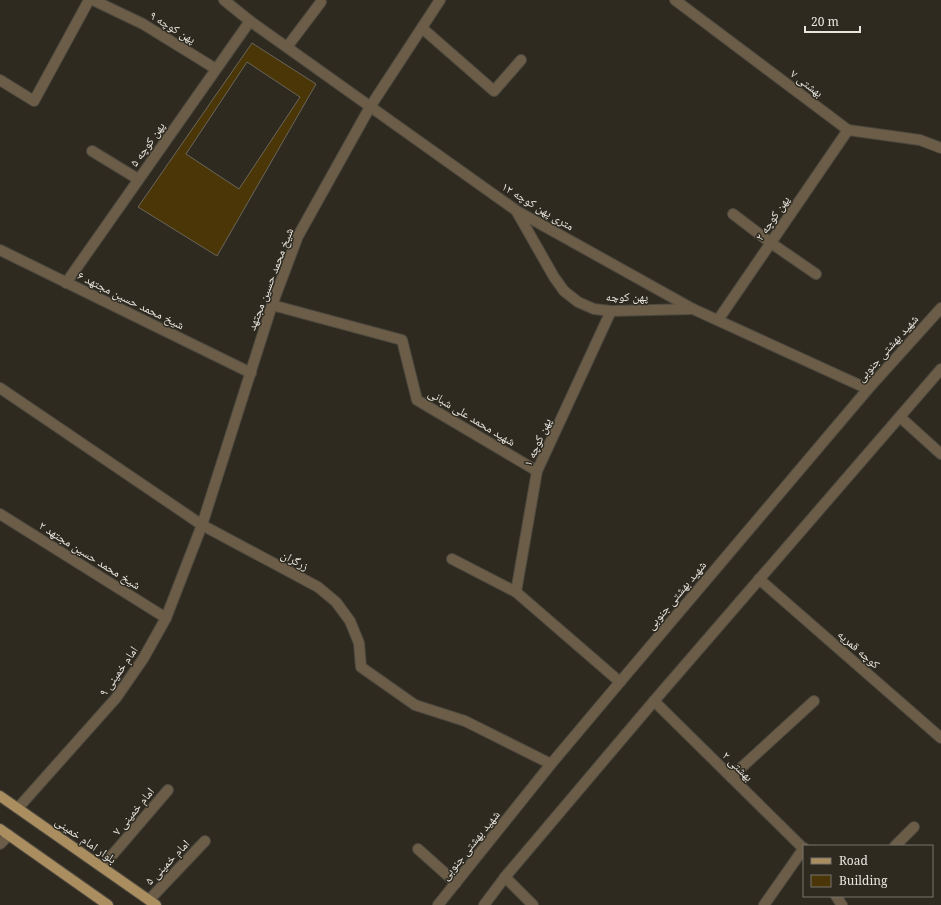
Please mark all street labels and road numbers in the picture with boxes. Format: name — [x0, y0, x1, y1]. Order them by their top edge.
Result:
street label: پهن کوچه ۹ — [147, 7, 200, 48]
street label: بهشتی ۷ — [787, 65, 827, 101]
street label: پهن کوچه ۵ — [125, 118, 169, 170]
street label: ۱۲ متری پهن کوچه — [499, 178, 577, 234]
street label: پهن کوچه ۲ — [751, 192, 794, 244]
street label: شیخ محمد حسین مجتهد — [243, 225, 297, 333]
street label: شیخ محمد حسین مجتهد ۶ — [75, 267, 187, 333]
street label: پهن کوچه — [606, 288, 649, 305]
street label: شهید بهشتی جنوبی — [852, 311, 922, 385]
street label: شهید محمد علی شبانی — [425, 384, 519, 450]
street label: پهن کوچه ۱ — [519, 415, 555, 469]
street label: شیخ محمد حسین مجتهد ۲ — [36, 517, 144, 593]
street label: زرگران — [278, 546, 312, 574]
street label: شهید بهشتی جنوبی — [642, 557, 710, 633]
street label: کوچه قمریه — [834, 626, 884, 672]
street label: امام خمینی ۹ — [95, 642, 142, 699]
street label: بهشتی ۲ — [719, 747, 757, 785]
street label: امام خمینی ۷ — [108, 783, 158, 838]
street label: شهید بهشتی جنوبی — [437, 806, 504, 884]
street label: بلوار امام خمینی — [52, 813, 120, 867]
street label: امام خمینی ۵ — [141, 835, 193, 889]

